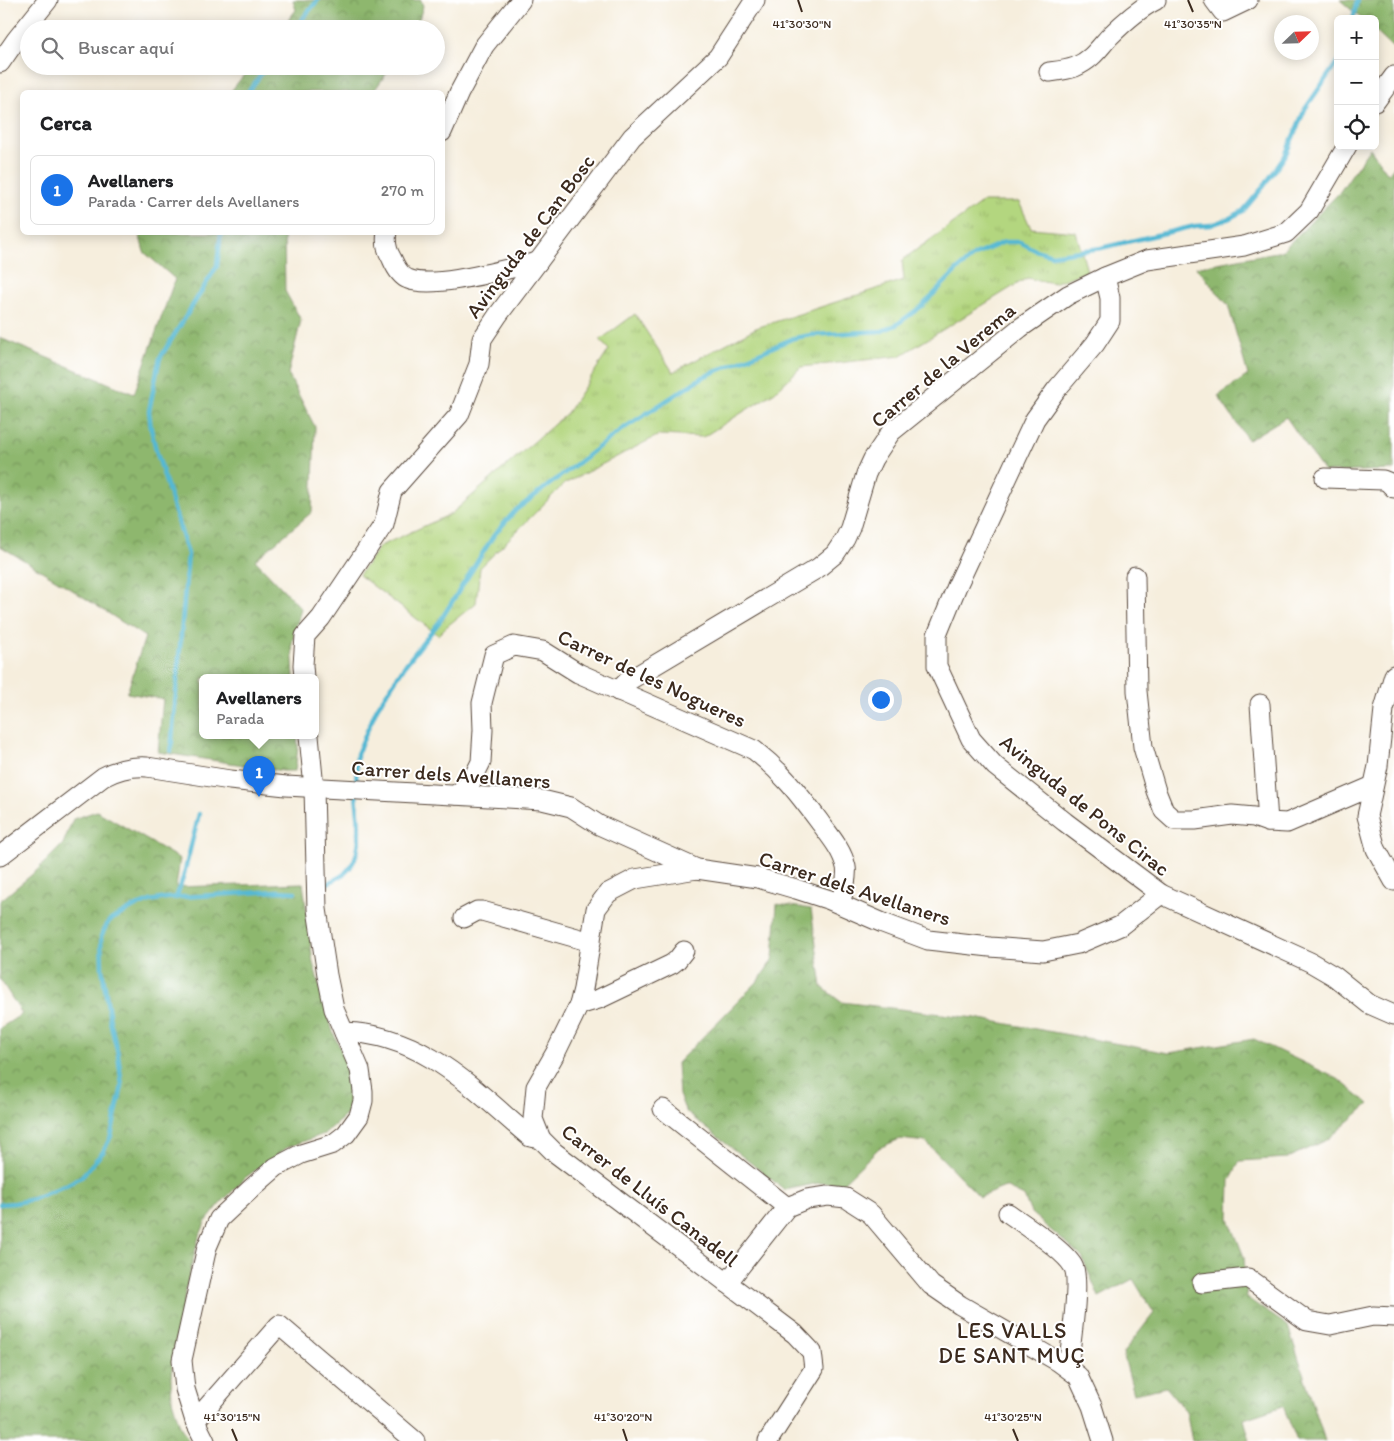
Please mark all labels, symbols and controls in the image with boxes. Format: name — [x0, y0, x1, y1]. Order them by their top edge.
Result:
north arrow — [1274, 15, 1319, 60]
map controls — [1334, 15, 1379, 150]
button: + — [1334, 15, 1379, 60]
text: 41°30'30"N — [773, 17, 831, 31]
text: 41°30'35"N — [1164, 17, 1222, 31]
search box — [20, 20, 445, 75]
icon: search — [38, 34, 66, 62]
text: Buscar aquí — [78, 36, 174, 59]
button: − — [1334, 60, 1379, 105]
button: locate — [1334, 105, 1379, 150]
text: Cerca — [40, 110, 92, 135]
street label: Avinguda de Can Bosc — [460, 149, 600, 323]
text: Avellaners — [88, 169, 173, 192]
text: 1 — [53, 181, 61, 200]
text: 270 m — [381, 181, 424, 200]
text: Parada · Carrer dels Avellaners — [88, 192, 300, 211]
street label: Carrer de la Verema — [866, 297, 1020, 433]
street label: Carrer de les Nogueres — [554, 623, 750, 733]
popup — [199, 674, 319, 739]
text: Avellaners — [216, 686, 302, 709]
your location — [868, 687, 894, 713]
text: Parada — [216, 709, 264, 728]
street label: Avinguda de Pons Cirac — [995, 729, 1175, 881]
street label: Carrer dels Avellaners — [350, 755, 552, 793]
pin: 1 — [243, 756, 275, 797]
street label: Carrer dels Avellaners — [756, 845, 954, 931]
street label: Carrer de Lluís Canadell — [557, 1118, 743, 1272]
district label: LES VALLS DE SANT MUÇ — [938, 1317, 1086, 1369]
text: 41°30'15"N — [204, 1410, 260, 1424]
text: 41°30'20"N — [594, 1410, 652, 1424]
text: 41°30'25"N — [984, 1410, 1042, 1424]

